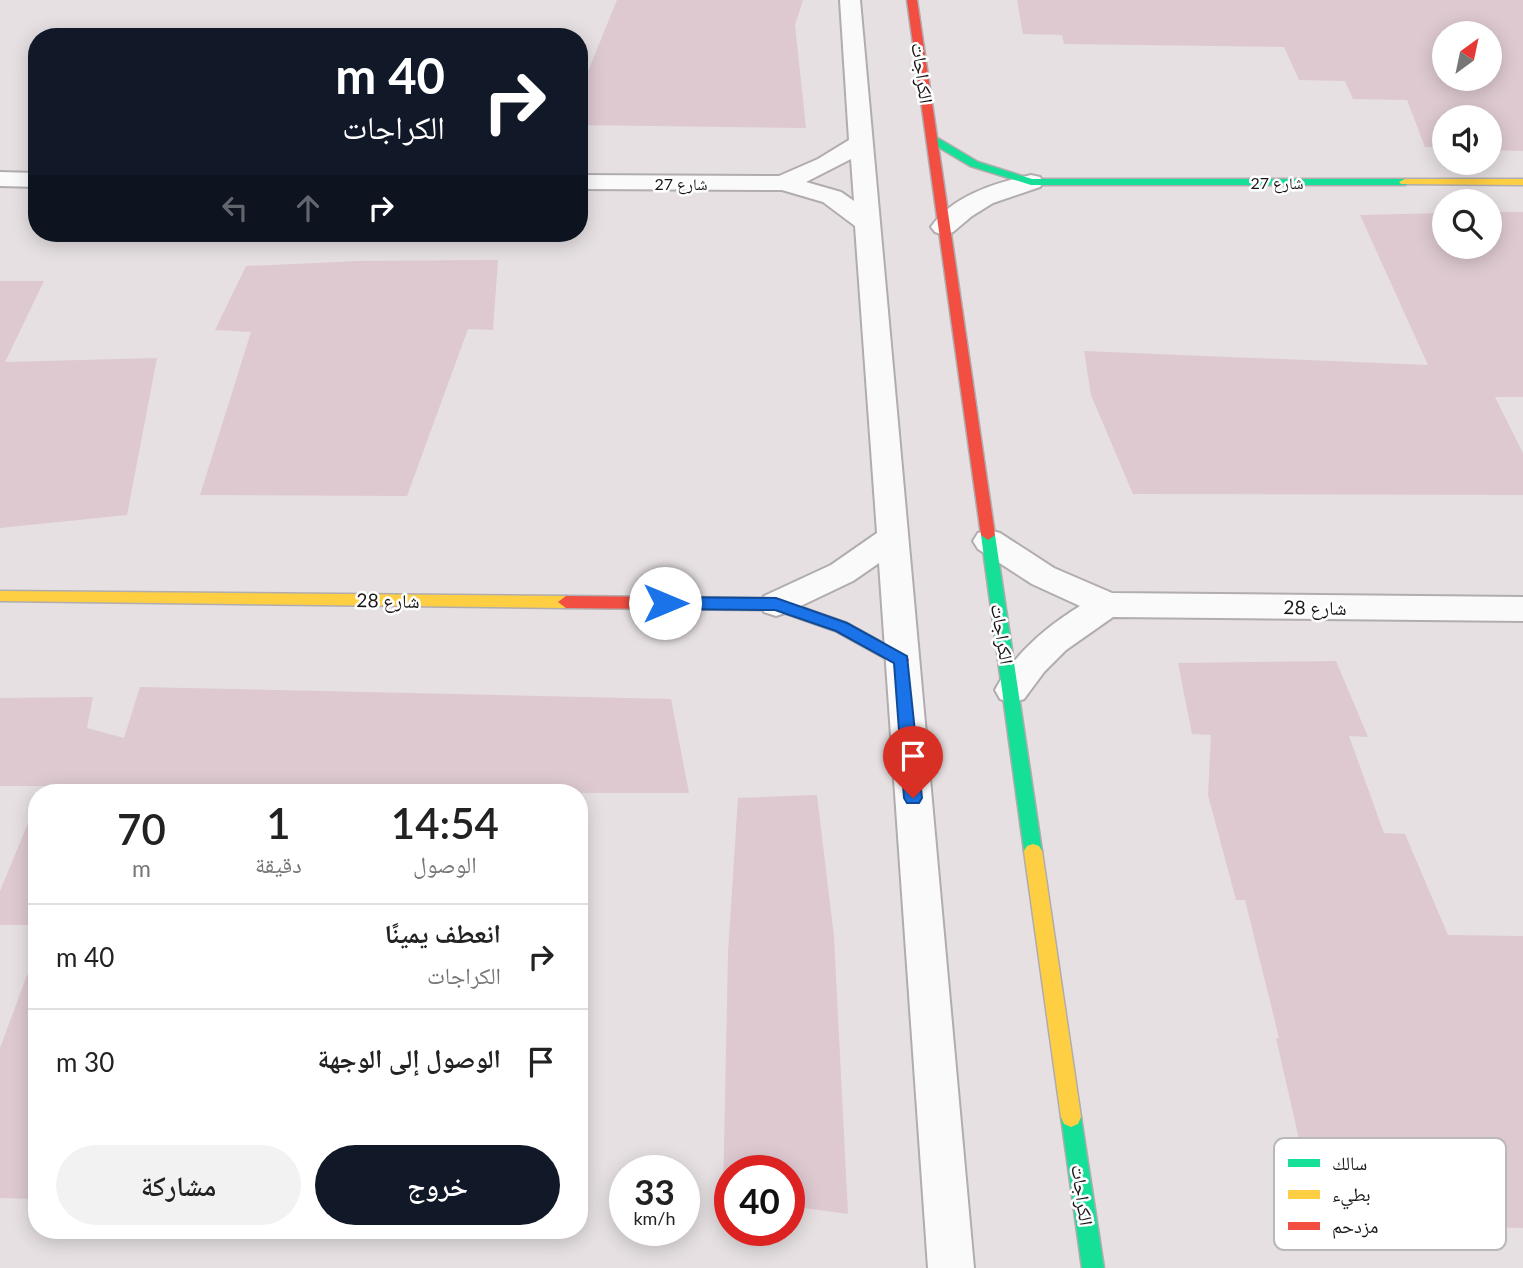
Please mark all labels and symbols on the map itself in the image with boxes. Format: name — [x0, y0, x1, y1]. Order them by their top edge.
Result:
north arrow — [1432, 21, 1502, 91]
street label: الكراجات — [906, 41, 939, 105]
street label: شارع 27 — [1250, 173, 1304, 194]
street label: شارع 27 — [654, 174, 708, 195]
position arrow — [628, 566, 702, 640]
street label: شارع 28 — [356, 588, 420, 613]
street label: شارع 28 — [1283, 595, 1347, 620]
street label: الكراجات — [986, 602, 1019, 666]
pin — [883, 726, 943, 798]
legend — [1274, 1138, 1506, 1250]
text: سالك — [1332, 1151, 1367, 1174]
speed limit sign: 40 — [714, 1155, 805, 1246]
street label: الكراجات — [1066, 1163, 1099, 1227]
text: بطيء — [1332, 1182, 1371, 1210]
text: مزدحم — [1332, 1214, 1378, 1239]

